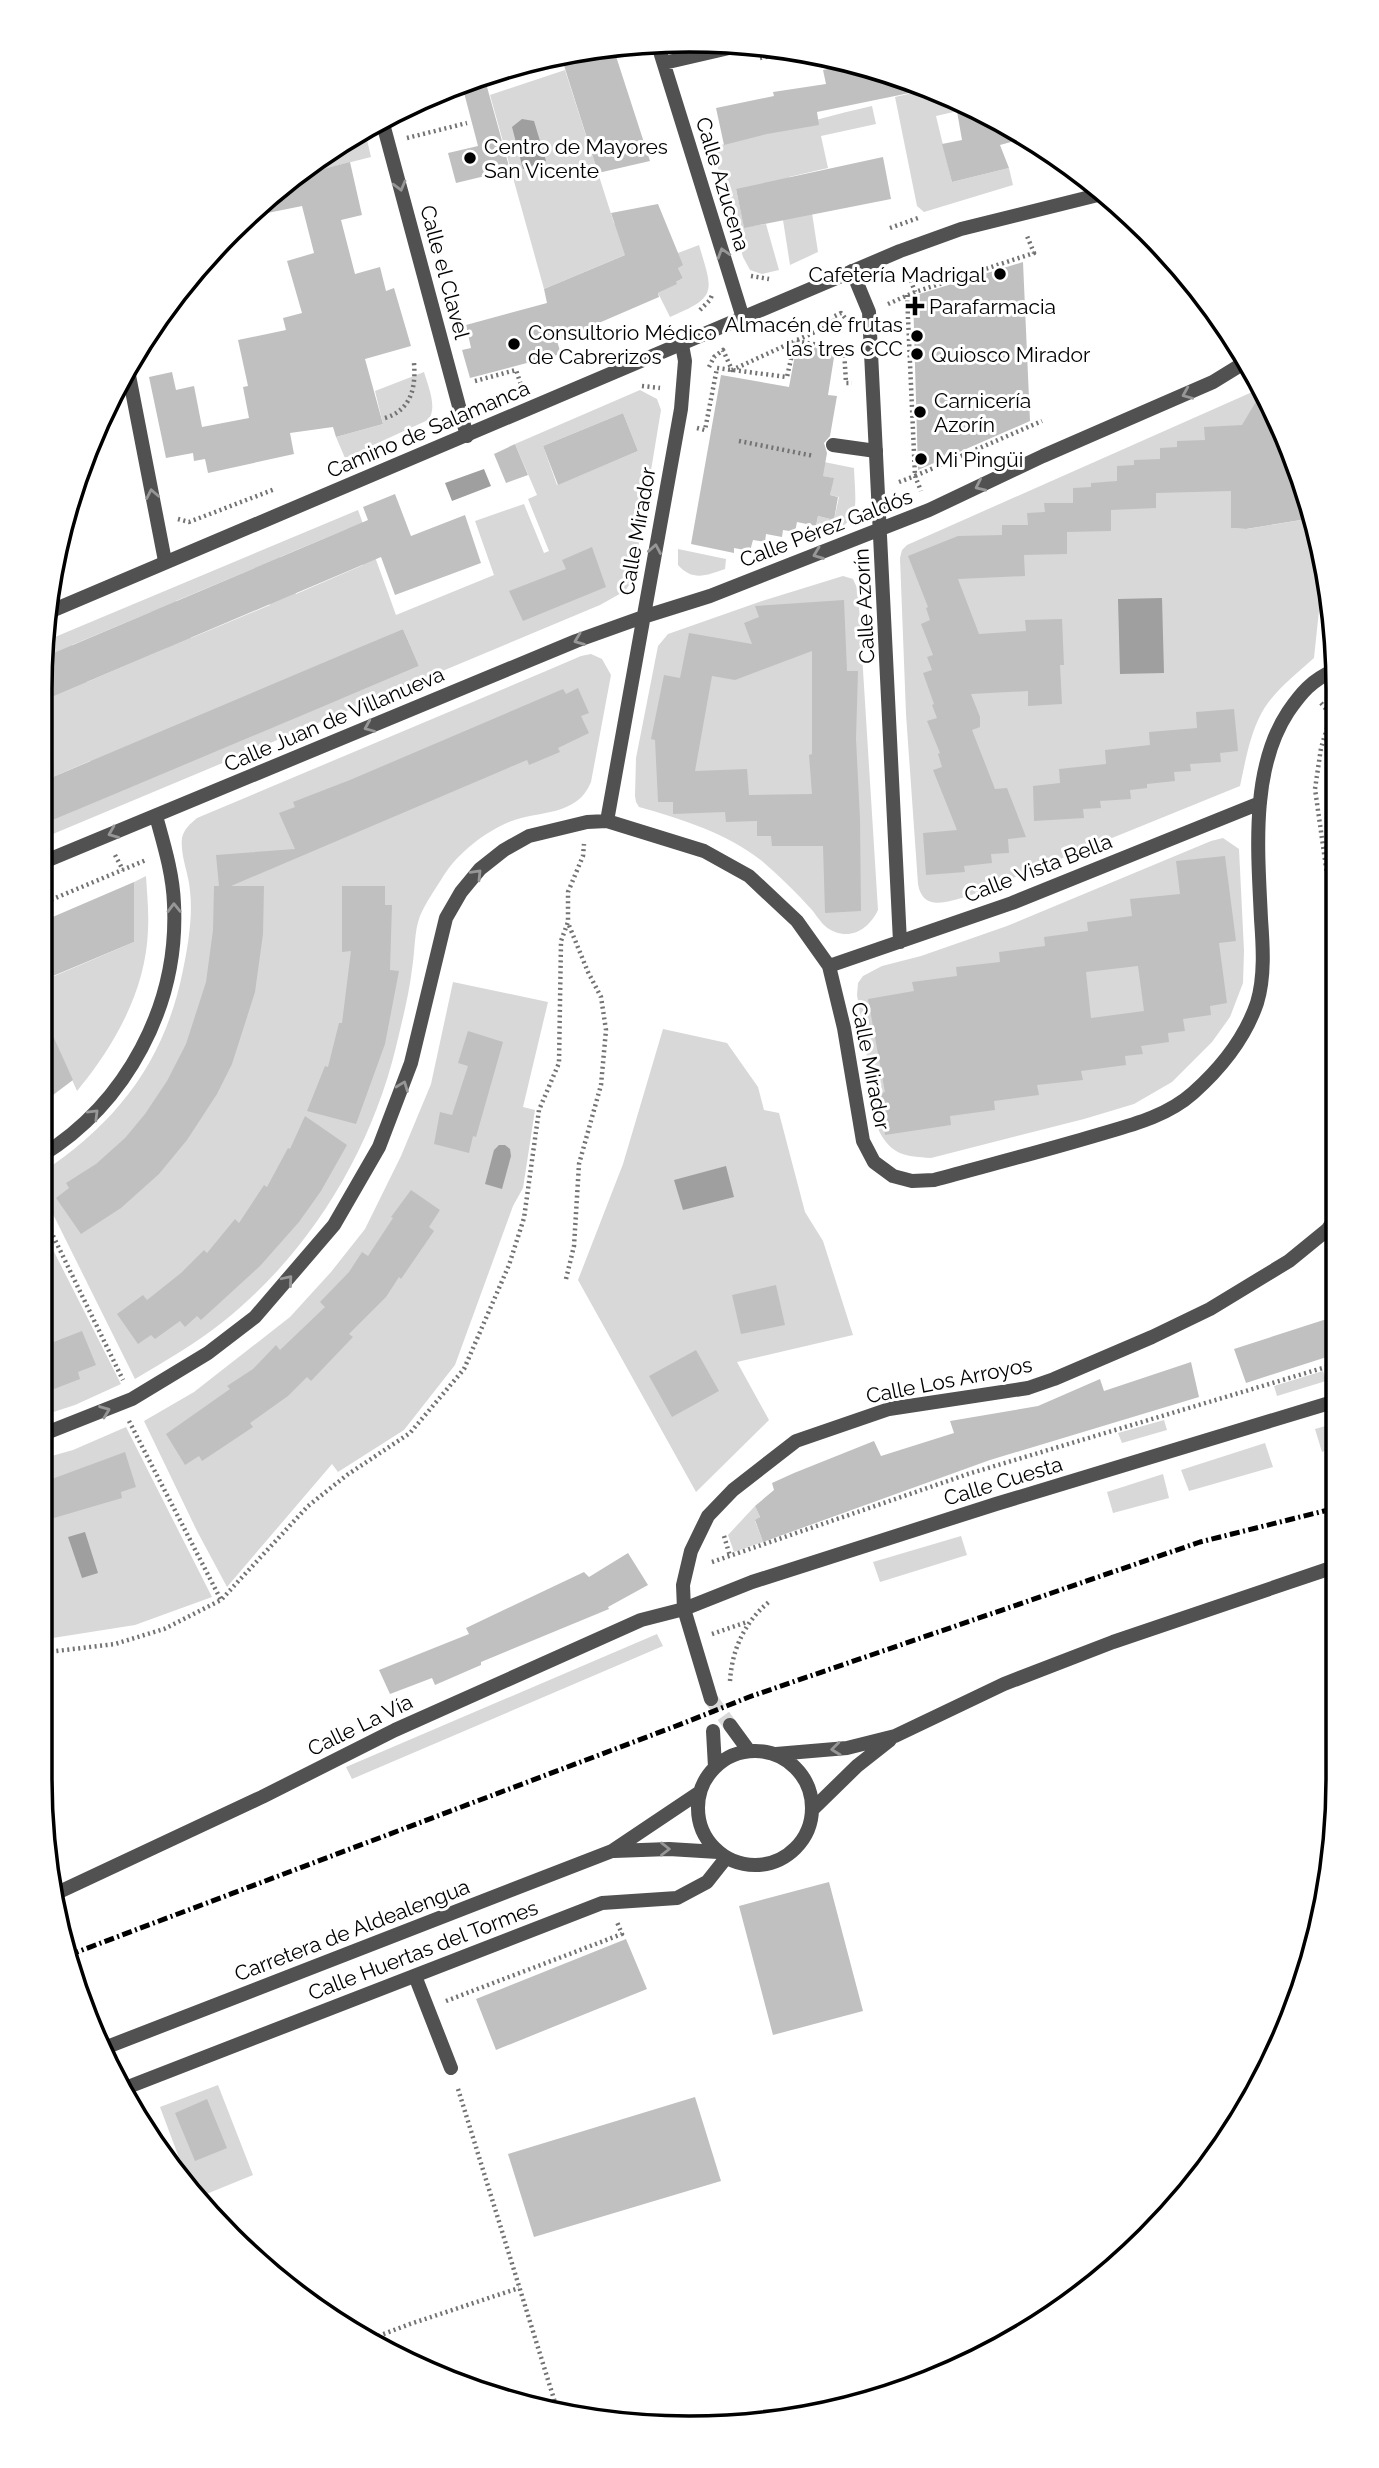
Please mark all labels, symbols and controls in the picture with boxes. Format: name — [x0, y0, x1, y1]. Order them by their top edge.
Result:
street label: Calle Azucena — [691, 114, 755, 254]
place label: Centro de Mayores San Vicente — [484, 134, 668, 183]
marker: Centro de Mayores San Vicente — [462, 150, 478, 166]
one-way arrow — [391, 180, 406, 192]
street label: Calle el Clavel — [415, 202, 475, 342]
one-way arrow — [716, 248, 731, 260]
place label: Cafetería Madrigal — [809, 262, 986, 287]
marker: Cafetería Madrigal — [992, 266, 1008, 282]
place label: Parafarmacia — [929, 294, 1056, 319]
marker: Parafarmacia — [907, 298, 923, 314]
place label: Almacén de frutas las tres CCC — [725, 312, 903, 361]
place label: Consultorio Médico de Cabrerizos — [528, 320, 717, 369]
marker: Almacén de frutas las tres CCC — [909, 328, 925, 344]
marker: Consultorio Médico de Cabrerizos — [506, 336, 522, 352]
place label: Quiosco Mirador — [931, 342, 1091, 367]
marker: Quiosco Mirador — [909, 346, 925, 362]
street label: Camino de Salamanca — [323, 375, 533, 483]
one-way arrow — [1182, 385, 1194, 399]
place label: Carnicería Azorín — [934, 388, 1031, 437]
marker: Carnicería Azorín — [912, 404, 928, 420]
place label: Mi Pingüi — [935, 447, 1023, 472]
marker: Mi Pingüi — [913, 451, 929, 467]
street label: Calle Mirador — [613, 464, 661, 597]
one-way arrow — [975, 478, 987, 492]
street label: Calle Pérez Galdós — [736, 484, 916, 572]
one-way arrow — [145, 488, 160, 500]
one-way arrow — [647, 543, 662, 555]
one-way arrow — [812, 546, 824, 560]
street label: Calle Azorín — [849, 548, 879, 664]
one-way arrow — [573, 632, 585, 646]
street label: Calle Juan de Villanueva — [220, 661, 448, 777]
one-way arrow — [363, 719, 376, 733]
one-way arrow — [108, 825, 120, 839]
street label: Calle Vista Bella — [961, 828, 1115, 908]
one-way arrow — [468, 869, 481, 882]
one-way arrow — [166, 902, 181, 913]
street label: Calle Mirador — [846, 1000, 896, 1133]
one-way arrow — [394, 1080, 408, 1092]
one-way arrow — [85, 1109, 98, 1122]
one-way arrow — [280, 1275, 292, 1288]
street label: Calle Los Arroyos — [864, 1352, 1034, 1408]
one-way arrow — [98, 1405, 110, 1419]
street label: Calle Cuesta — [941, 1451, 1065, 1511]
street label: Calle La Vía — [303, 1689, 417, 1761]
one-way arrow — [830, 1741, 842, 1756]
one-way arrow — [660, 1841, 671, 1857]
street label: Carretera de Aldealengua — [231, 1874, 473, 1986]
street label: Calle Huertas del Tormes — [305, 1895, 541, 2005]

